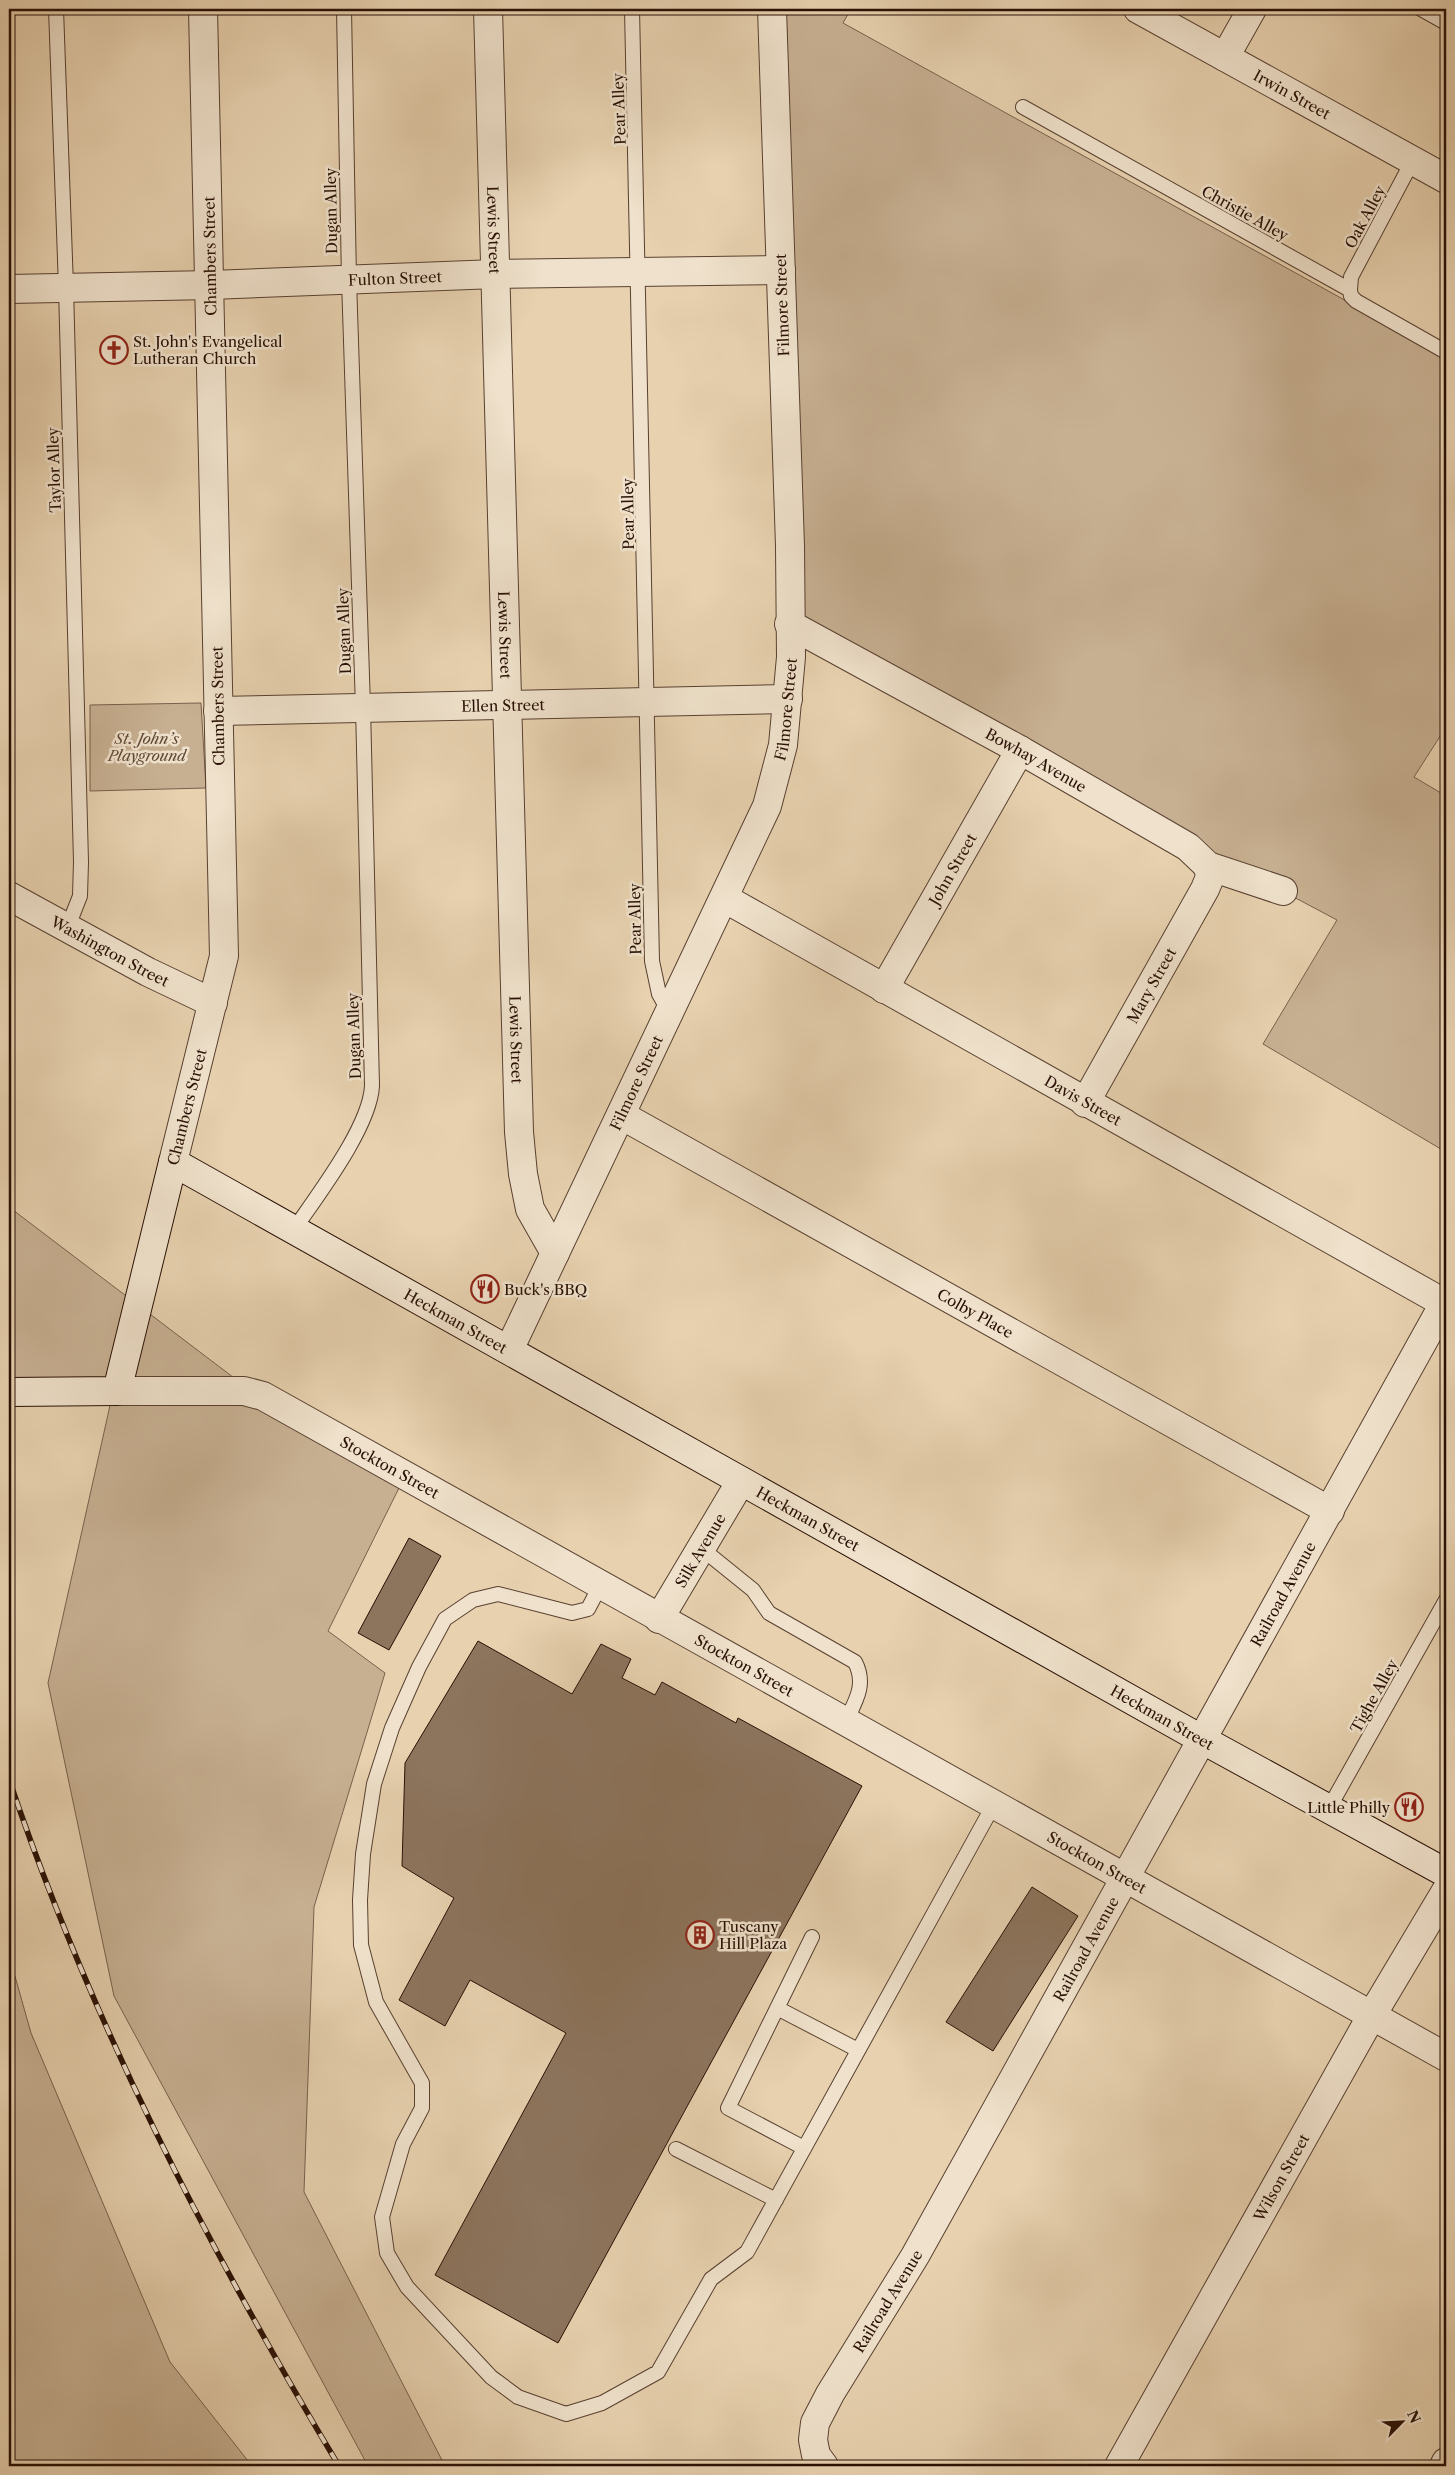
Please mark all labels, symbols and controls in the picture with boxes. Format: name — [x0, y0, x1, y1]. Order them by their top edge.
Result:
street label: Irwin Street — [1250, 65, 1334, 123]
street label: Pear Alley — [608, 72, 630, 145]
street label: Dugan Alley — [321, 167, 341, 254]
street label: Christie Alley — [1198, 181, 1292, 245]
street label: Oak Alley — [1341, 182, 1390, 252]
street label: Lewis Street — [483, 186, 505, 275]
street label: Chambers Street — [199, 195, 221, 316]
street label: Filmore Street — [771, 253, 793, 357]
street label: Fulton Street — [348, 267, 443, 289]
place label: St. John's Evangelical Lutheran Church — [133, 332, 283, 368]
church icon: St. John's Evangelical Lutheran Church — [99, 335, 129, 365]
street label: Taylor Alley — [43, 426, 65, 513]
street label: Pear Alley — [618, 477, 638, 550]
street label: Dugan Alley — [333, 587, 355, 675]
street label: Lewis Street — [495, 590, 516, 680]
street label: Chambers Street — [207, 645, 229, 766]
street label: Filmore Street — [770, 656, 800, 763]
street label: Ellen Street — [461, 695, 546, 715]
street label: Bowhay Avenue — [982, 724, 1090, 796]
park label: St. John’s Playground — [107, 729, 188, 765]
street label: John Street — [923, 829, 981, 910]
street label: Pear Alley — [625, 882, 645, 955]
street label: Washington Street — [47, 911, 173, 990]
street label: Mary Street — [1122, 943, 1180, 1026]
street label: Dugan Alley — [343, 992, 365, 1080]
street label: Lewis Street — [506, 995, 527, 1085]
street label: Filmore Street — [605, 1031, 667, 1133]
street label: Chambers Street — [163, 1046, 211, 1167]
street label: Davis Street — [1041, 1071, 1126, 1130]
restaurant icon: Buck's BBQ — [470, 1274, 500, 1304]
place label: Buck's BBQ — [504, 1280, 588, 1299]
street label: Heckman Street — [401, 1284, 511, 1358]
street label: Colby Place — [934, 1284, 1017, 1342]
street label: Stockton Street — [337, 1432, 443, 1502]
street label: Heckman Street — [753, 1482, 864, 1555]
street label: Silk Avenue — [670, 1510, 729, 1591]
street label: Railroad Avenue — [1246, 1538, 1319, 1650]
street label: Stockton Street — [691, 1630, 798, 1701]
street label: Tighe Alley — [1346, 1655, 1402, 1736]
street label: Heckman Street — [1107, 1681, 1218, 1754]
restaurant icon: Little Philly — [1394, 1792, 1424, 1822]
place label: Little Philly — [1307, 1798, 1391, 1817]
street label: Stockton Street — [1044, 1827, 1150, 1898]
street label: Railroad Avenue — [1049, 1893, 1122, 2005]
place label: Tuscany Hill Plaza — [719, 1917, 787, 1953]
building icon: Tuscany Hill Plaza — [685, 1920, 715, 1950]
street label: Wilson Street — [1248, 2130, 1313, 2225]
street label: Railroad Avenue — [849, 2246, 926, 2356]
north arrow — [1378, 2398, 1428, 2448]
text: N — [1403, 2407, 1425, 2426]

